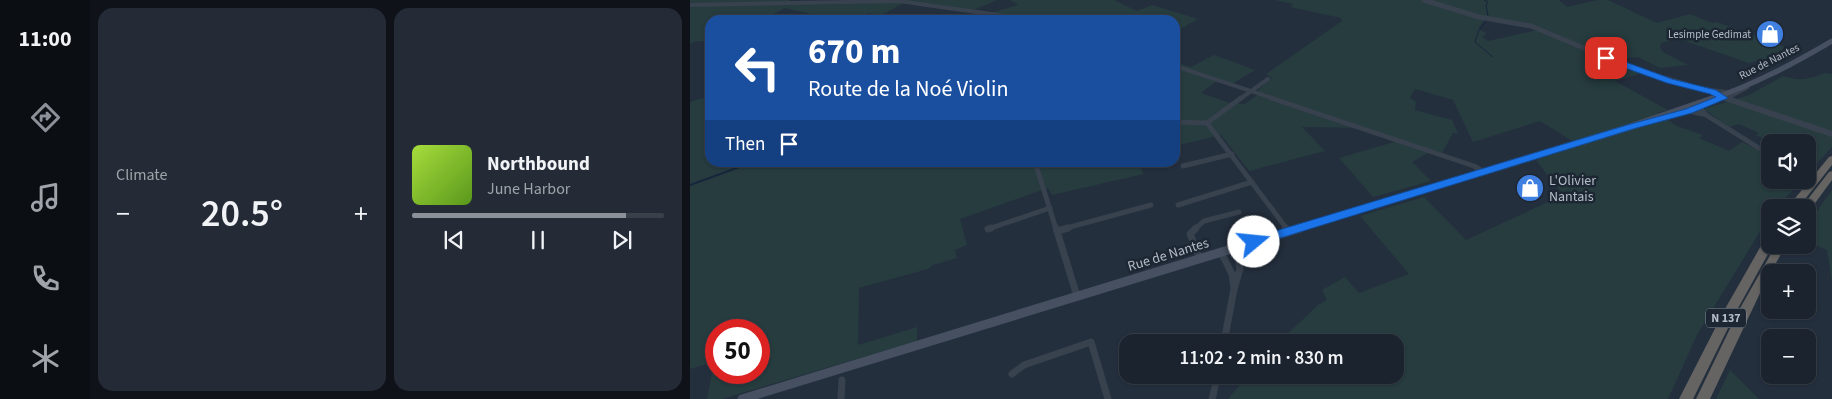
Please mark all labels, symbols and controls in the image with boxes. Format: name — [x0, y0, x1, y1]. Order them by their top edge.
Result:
shop icon: Lesimple Gedimat — [1755, 19, 1785, 49]
text: 11:00 — [18, 23, 72, 55]
text: 670 m — [808, 27, 900, 77]
place label: Lesimple Gedimat — [1668, 27, 1751, 42]
icon: left — [725, 35, 790, 100]
pin — [1585, 37, 1627, 79]
street label: Rue de Nantes — [1736, 40, 1802, 83]
icon: arrive — [1592, 44, 1620, 72]
text: Route de la Noé Violin — [808, 73, 1008, 105]
icon: directions — [28, 100, 63, 135]
icon: arrive — [775, 130, 803, 158]
text: Then — [725, 131, 765, 158]
map controls — [1761, 134, 1816, 384]
button: sound — [1761, 134, 1816, 189]
text: Northbound — [487, 151, 590, 178]
text: Climate — [116, 164, 167, 186]
place label: L'Olivier Nantais — [1549, 171, 1596, 207]
shop icon: L'Olivier Nantais — [1515, 173, 1545, 203]
text: June Harbor — [487, 178, 570, 200]
icon: music — [28, 180, 63, 215]
text: 20.5° — [201, 187, 283, 241]
text: − — [116, 194, 130, 234]
text: + — [354, 194, 368, 234]
button: layers — [1761, 199, 1816, 254]
position arrow — [1227, 215, 1279, 267]
icon: previous — [440, 226, 468, 254]
icon: pause — [524, 226, 552, 254]
icon: next — [608, 226, 636, 254]
street label: Rue de Nantes — [1125, 233, 1211, 277]
icon: phone — [28, 261, 63, 296]
button: + — [1761, 264, 1816, 319]
road number: N 137 — [1706, 308, 1746, 328]
speed limit sign: 50 — [705, 319, 770, 384]
button: − — [1761, 329, 1816, 384]
icon: climate — [28, 341, 63, 376]
text: 11:02 · 2 min · 830 m — [1179, 345, 1344, 372]

